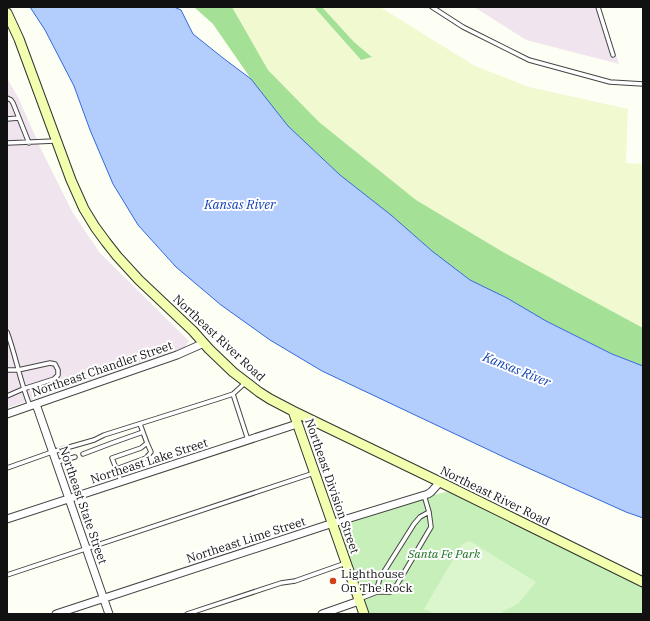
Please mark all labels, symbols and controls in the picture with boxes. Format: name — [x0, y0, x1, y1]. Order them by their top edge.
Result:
water label: Kansas River — [203, 196, 276, 213]
street label: Northeast River Road — [170, 291, 268, 384]
street label: Northeast Chandler Street — [30, 337, 174, 400]
water label: Kansas River — [480, 348, 553, 391]
street label: Northeast Division Street — [302, 416, 363, 555]
street label: Northeast Lake Street — [88, 434, 209, 487]
street label: Northeast State Street — [56, 444, 111, 566]
street label: Northeast River Road — [438, 462, 553, 529]
street label: Northeast Lime Street — [184, 513, 307, 566]
park label: Santa Fe Park — [407, 546, 481, 561]
place label: Lighthouse On The Rock — [341, 566, 413, 595]
marker: Lighthouse On The Rock — [328, 576, 338, 586]

